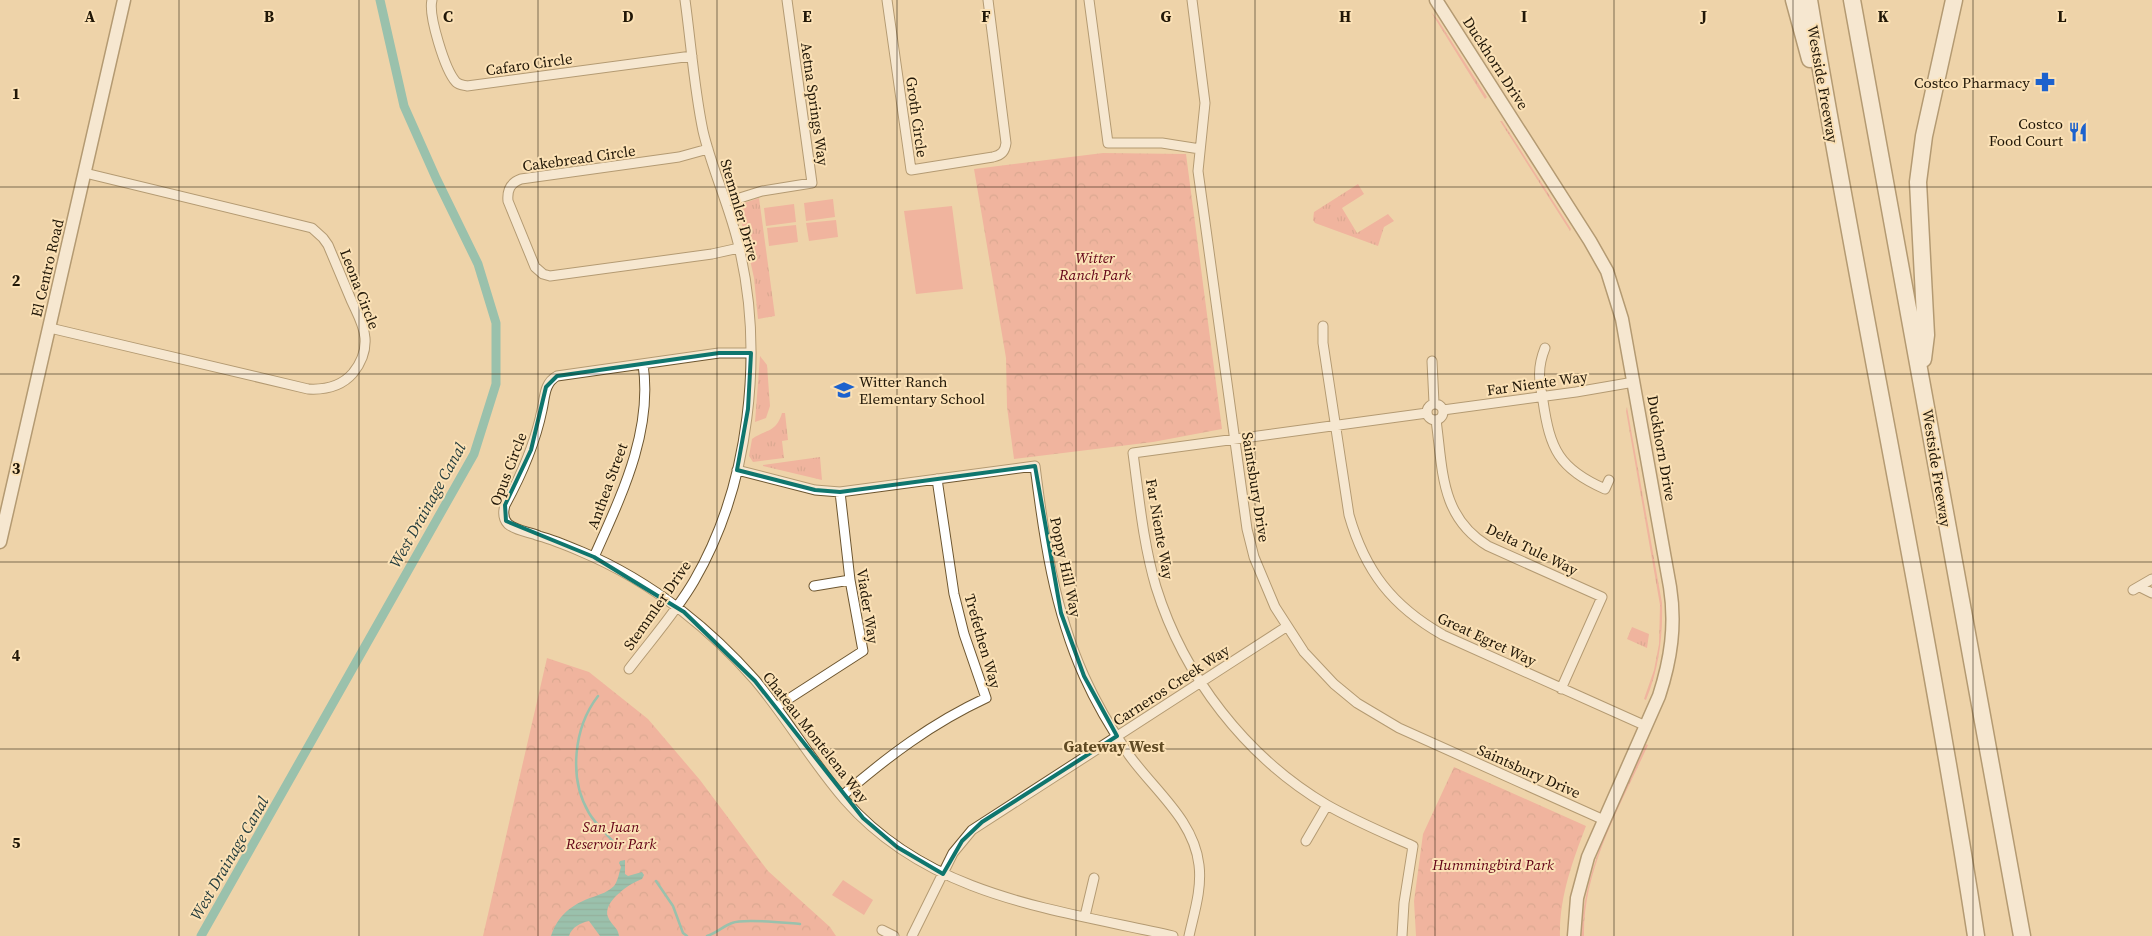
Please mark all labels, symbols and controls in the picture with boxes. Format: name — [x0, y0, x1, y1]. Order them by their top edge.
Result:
text: A — [85, 5, 96, 27]
text: B — [264, 5, 275, 27]
text: C — [443, 5, 453, 27]
text: D — [622, 5, 634, 27]
text: E — [802, 5, 812, 27]
text: F — [981, 5, 991, 27]
text: G — [1161, 5, 1172, 27]
text: H — [1339, 5, 1351, 27]
text: I — [1521, 5, 1527, 27]
text: J — [1700, 5, 1707, 27]
text: K — [1877, 5, 1889, 27]
text: L — [2057, 5, 2067, 27]
street label: Duckhorn Drive — [1458, 12, 1534, 114]
street label: Westside Freeway — [1802, 24, 1844, 145]
street label: Aetna Springs Way — [796, 41, 834, 167]
street label: Cafaro Circle — [484, 47, 574, 80]
pharmacy icon: Costco Pharmacy — [2034, 71, 2056, 93]
place label: Costco Pharmacy — [1914, 72, 2030, 93]
street label: Groth Circle — [901, 75, 933, 159]
text: 1 — [12, 82, 20, 104]
place label: Costco Food Court — [1989, 113, 2063, 151]
restaurant icon: Costco Food Court — [2067, 121, 2089, 143]
street label: Cakebread Circle — [521, 140, 637, 176]
street label: Stemmler Drive — [715, 157, 765, 264]
street label: El Centro Road — [26, 216, 69, 319]
street label: Leona Circle — [335, 246, 385, 333]
park label: Witter Ranch Park — [1058, 247, 1132, 285]
text: 2 — [12, 269, 21, 291]
street label: Far Niente Way — [1485, 365, 1589, 400]
place label: Witter Ranch Elementary School — [859, 371, 986, 409]
school or university icon: Witter Ranch Elementary School — [833, 379, 855, 401]
street label: Duckhorn Drive — [1642, 394, 1682, 503]
street label: Westside Freeway — [1917, 408, 1957, 529]
street label: Opus Circle — [484, 429, 532, 509]
street label: Saintsbury Drive — [1237, 430, 1275, 544]
water label: West Drainage Canal — [384, 438, 471, 571]
street label: Anthea Street — [582, 440, 632, 532]
text: 3 — [12, 457, 21, 479]
street label: Far Niente Way — [1141, 477, 1179, 581]
street label: Poppy Hill Way — [1045, 515, 1087, 619]
street label: Delta Tule Way — [1483, 518, 1582, 580]
street label: Stemmler Drive — [618, 556, 696, 654]
street label: Viader Way — [852, 567, 884, 645]
street label: Trefethen Way — [960, 591, 1007, 691]
street label: Great Egret Way — [1434, 607, 1540, 671]
street label: Carneros Creek Way — [1109, 639, 1234, 731]
text: 4 — [12, 644, 21, 666]
street label: Chateau Montelena Way — [758, 667, 874, 807]
district label: Gateway West — [1064, 735, 1165, 757]
street label: Saintsbury Drive — [1474, 739, 1584, 803]
water label: West Drainage Canal — [185, 792, 274, 924]
park label: San Juan Reservoir Park — [565, 816, 657, 854]
text: 5 — [12, 831, 21, 853]
park label: Hummingbird Park — [1431, 854, 1555, 875]

